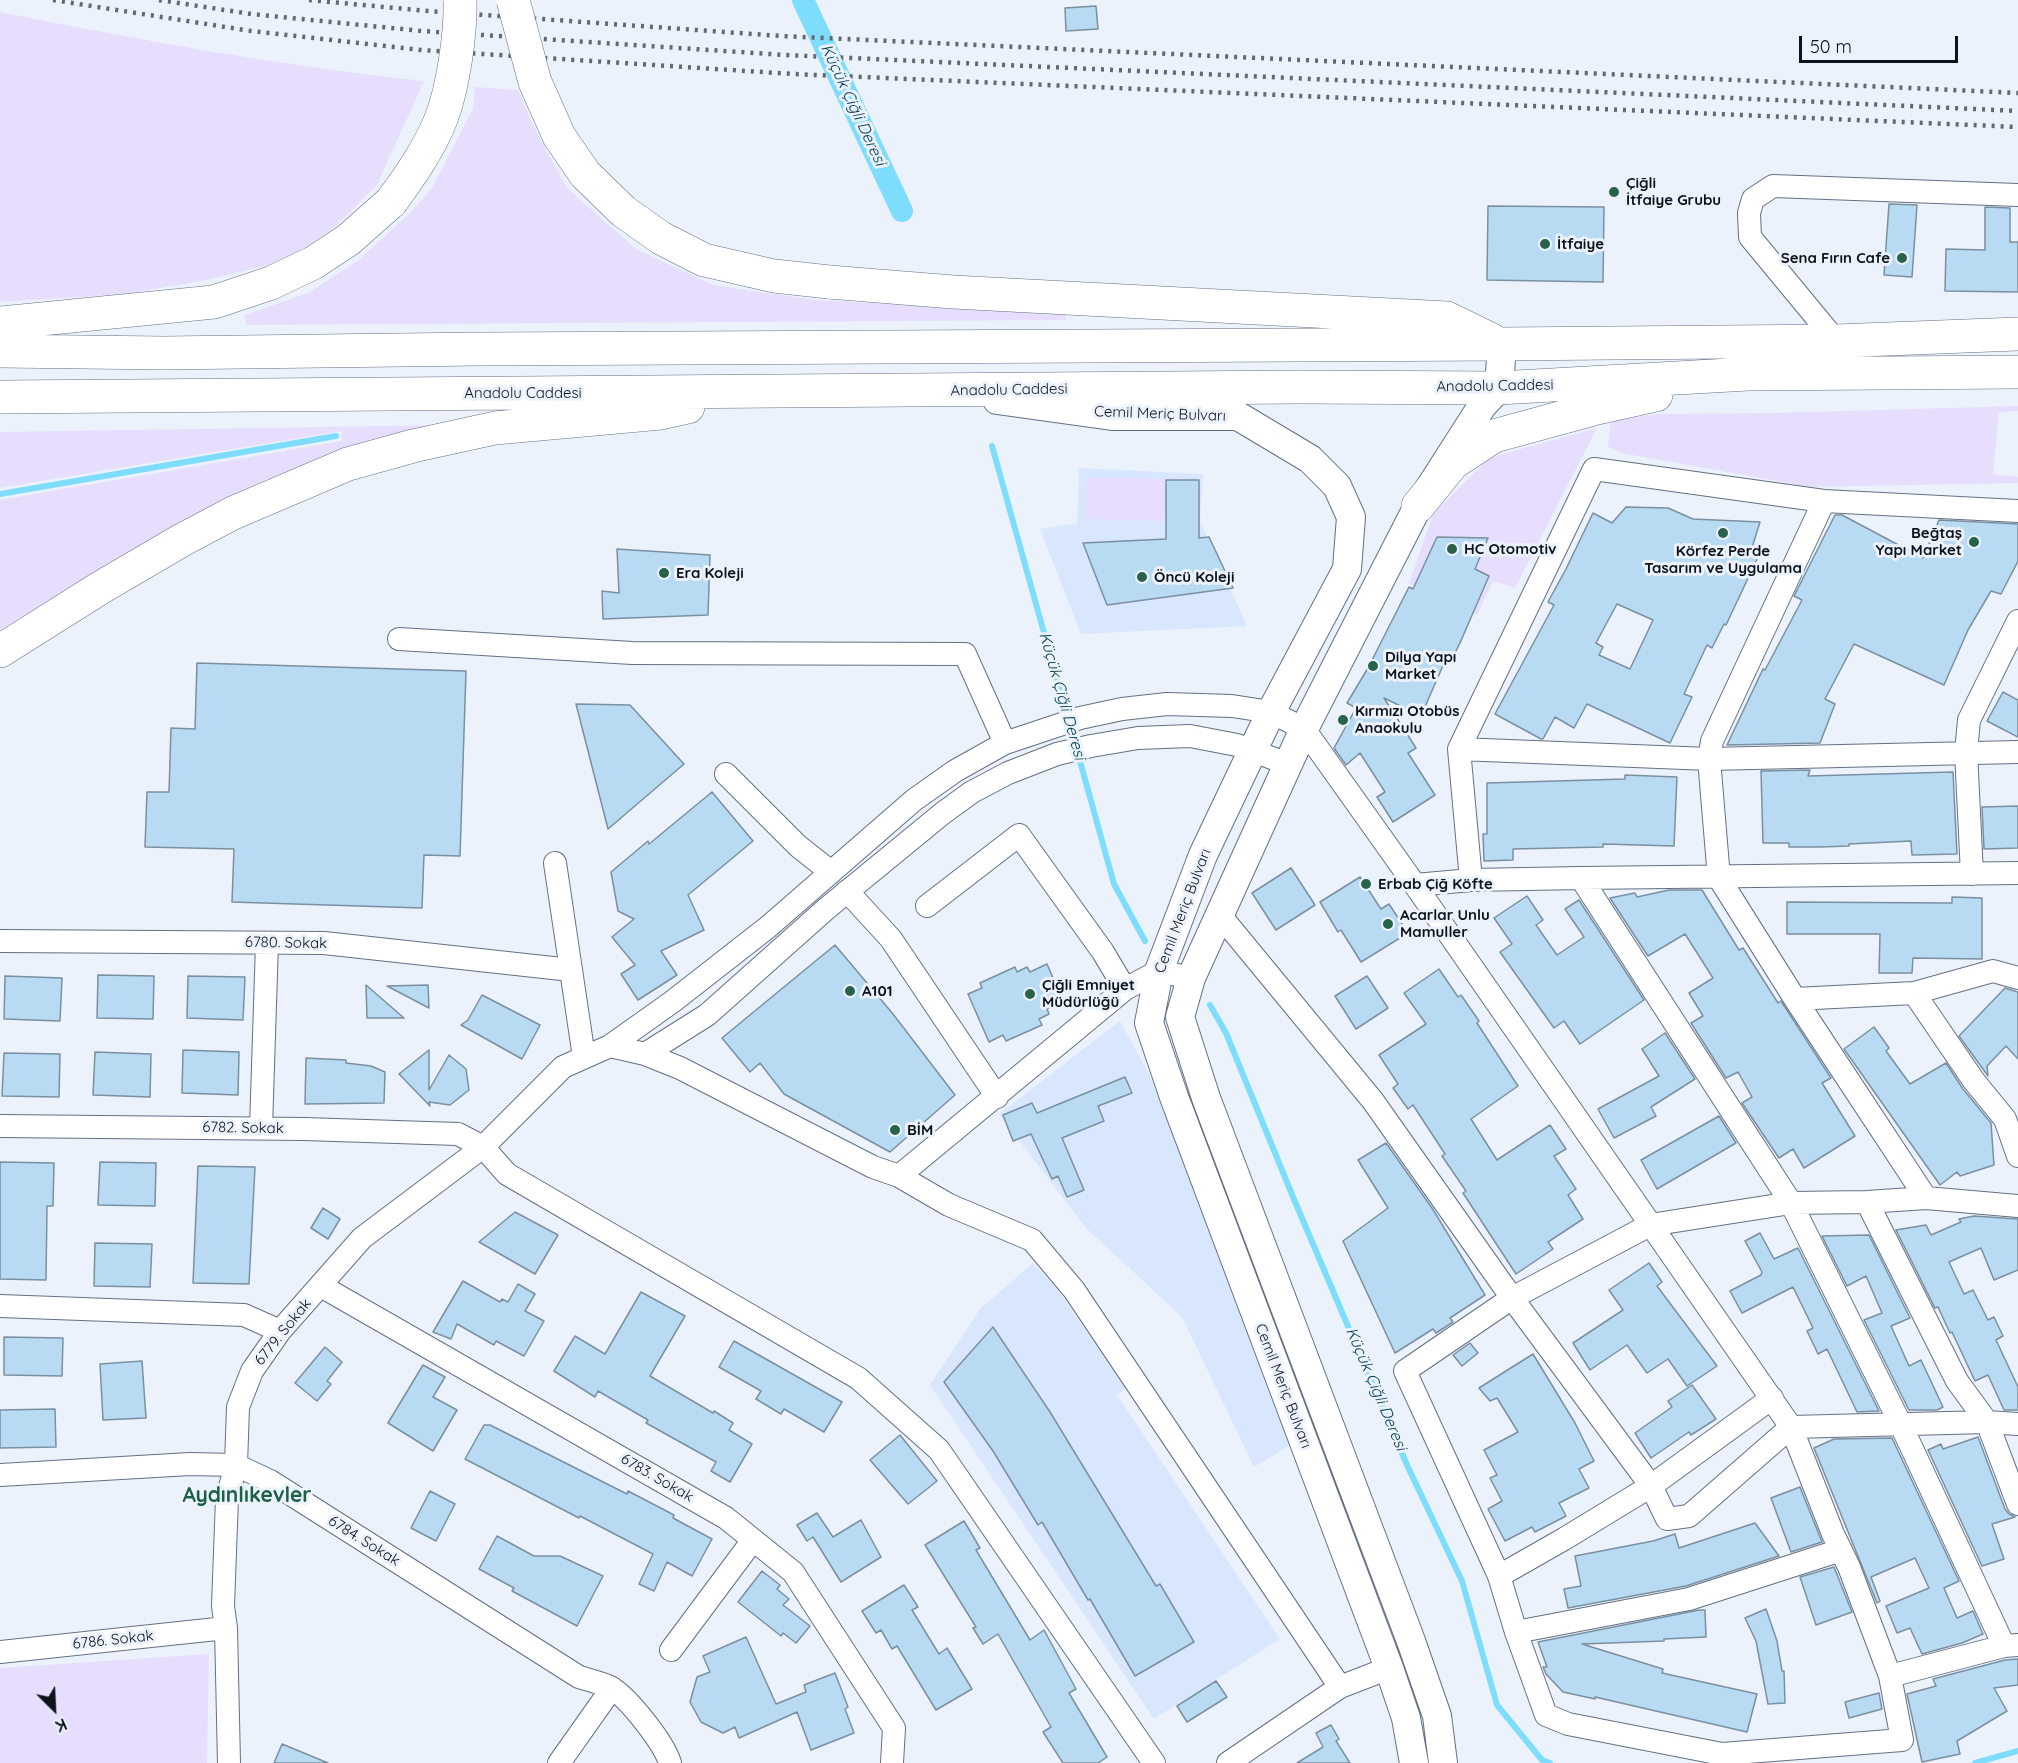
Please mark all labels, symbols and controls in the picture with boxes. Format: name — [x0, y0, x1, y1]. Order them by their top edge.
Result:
scale bar — [1802, 24, 1961, 62]
text: 50 m — [1810, 35, 1852, 58]
water label: Küçük Çiğli Deresi — [816, 41, 890, 169]
place label: Çiğli İtfaiye Grubu — [1626, 174, 1721, 209]
marker: Çiğli İtfaiye Grubu — [1607, 185, 1621, 199]
place label: İtfaiye — [1557, 235, 1604, 253]
marker: İtfaiye — [1538, 237, 1552, 251]
place label: Sena Fırın Cafe — [1781, 249, 1890, 267]
marker: Sena Fırın Cafe — [1895, 251, 1909, 265]
street label: Anadolu Caddesi — [1436, 376, 1554, 396]
street label: Anadolu Caddesi — [950, 380, 1068, 400]
street label: Anadolu Caddesi — [464, 384, 582, 402]
street label: Cemil Meriç Bulvarı — [1094, 403, 1226, 425]
place label: Beğtaş Yapı Market — [1876, 524, 1962, 559]
marker: Körfez Perde Tasarım ve Uygulama — [1716, 526, 1730, 540]
marker: Beğtaş Yapı Market — [1967, 535, 1981, 549]
place label: HC Otomotiv — [1464, 540, 1556, 558]
marker: HC Otomotiv — [1445, 542, 1459, 556]
place label: Körfez Perde Tasarım ve Uygulama — [1644, 542, 1802, 577]
place label: Era Koleji — [676, 564, 744, 582]
marker: Era Koleji — [657, 566, 671, 580]
place label: Öncü Koleji — [1154, 568, 1234, 586]
marker: Öncü Koleji — [1135, 570, 1149, 584]
water label: Küçük Çiğli Deresi — [1035, 630, 1089, 762]
place label: Dilya Yapı Market — [1385, 648, 1456, 683]
marker: Dilya Yapı Market — [1366, 659, 1380, 673]
place label: Kırmızı Otobüs Anaokulu — [1355, 702, 1460, 737]
marker: Kırmızı Otobüs Anaokulu — [1336, 713, 1350, 727]
street label: Cemil Meriç Bulvarı — [1151, 846, 1215, 976]
place label: Erbab Çiğ Köfte — [1378, 875, 1493, 893]
marker: Erbab Çiğ Köfte — [1359, 877, 1373, 891]
place label: Acarlar Unlu Mamuller — [1400, 906, 1490, 941]
marker: Acarlar Unlu Mamuller — [1381, 917, 1395, 931]
street label: 6780. Sokak — [245, 933, 327, 953]
place label: Çiğli Emniyet Müdürlüğü — [1042, 976, 1135, 1011]
place label: A101 — [862, 982, 892, 1000]
marker: A101 — [843, 984, 857, 998]
marker: Çiğli Emniyet Müdürlüğü — [1023, 987, 1037, 1001]
street label: 6782. Sokak — [202, 1118, 284, 1138]
place label: BİM — [907, 1121, 933, 1139]
marker: BİM — [888, 1123, 902, 1137]
street label: 6779. Sokak — [251, 1295, 315, 1369]
street label: Cemil Meriç Bulvarı — [1251, 1321, 1315, 1451]
water label: Küçük Çiğli Deresi — [1341, 1325, 1411, 1453]
street label: 6783. Sokak — [617, 1450, 697, 1506]
district label: Aydınlıkevler — [183, 1483, 311, 1509]
street label: 6784. Sokak — [325, 1512, 403, 1570]
street label: 6786. Sokak — [72, 1627, 154, 1653]
north arrow — [24, 1679, 84, 1739]
text: K — [52, 1714, 70, 1737]

